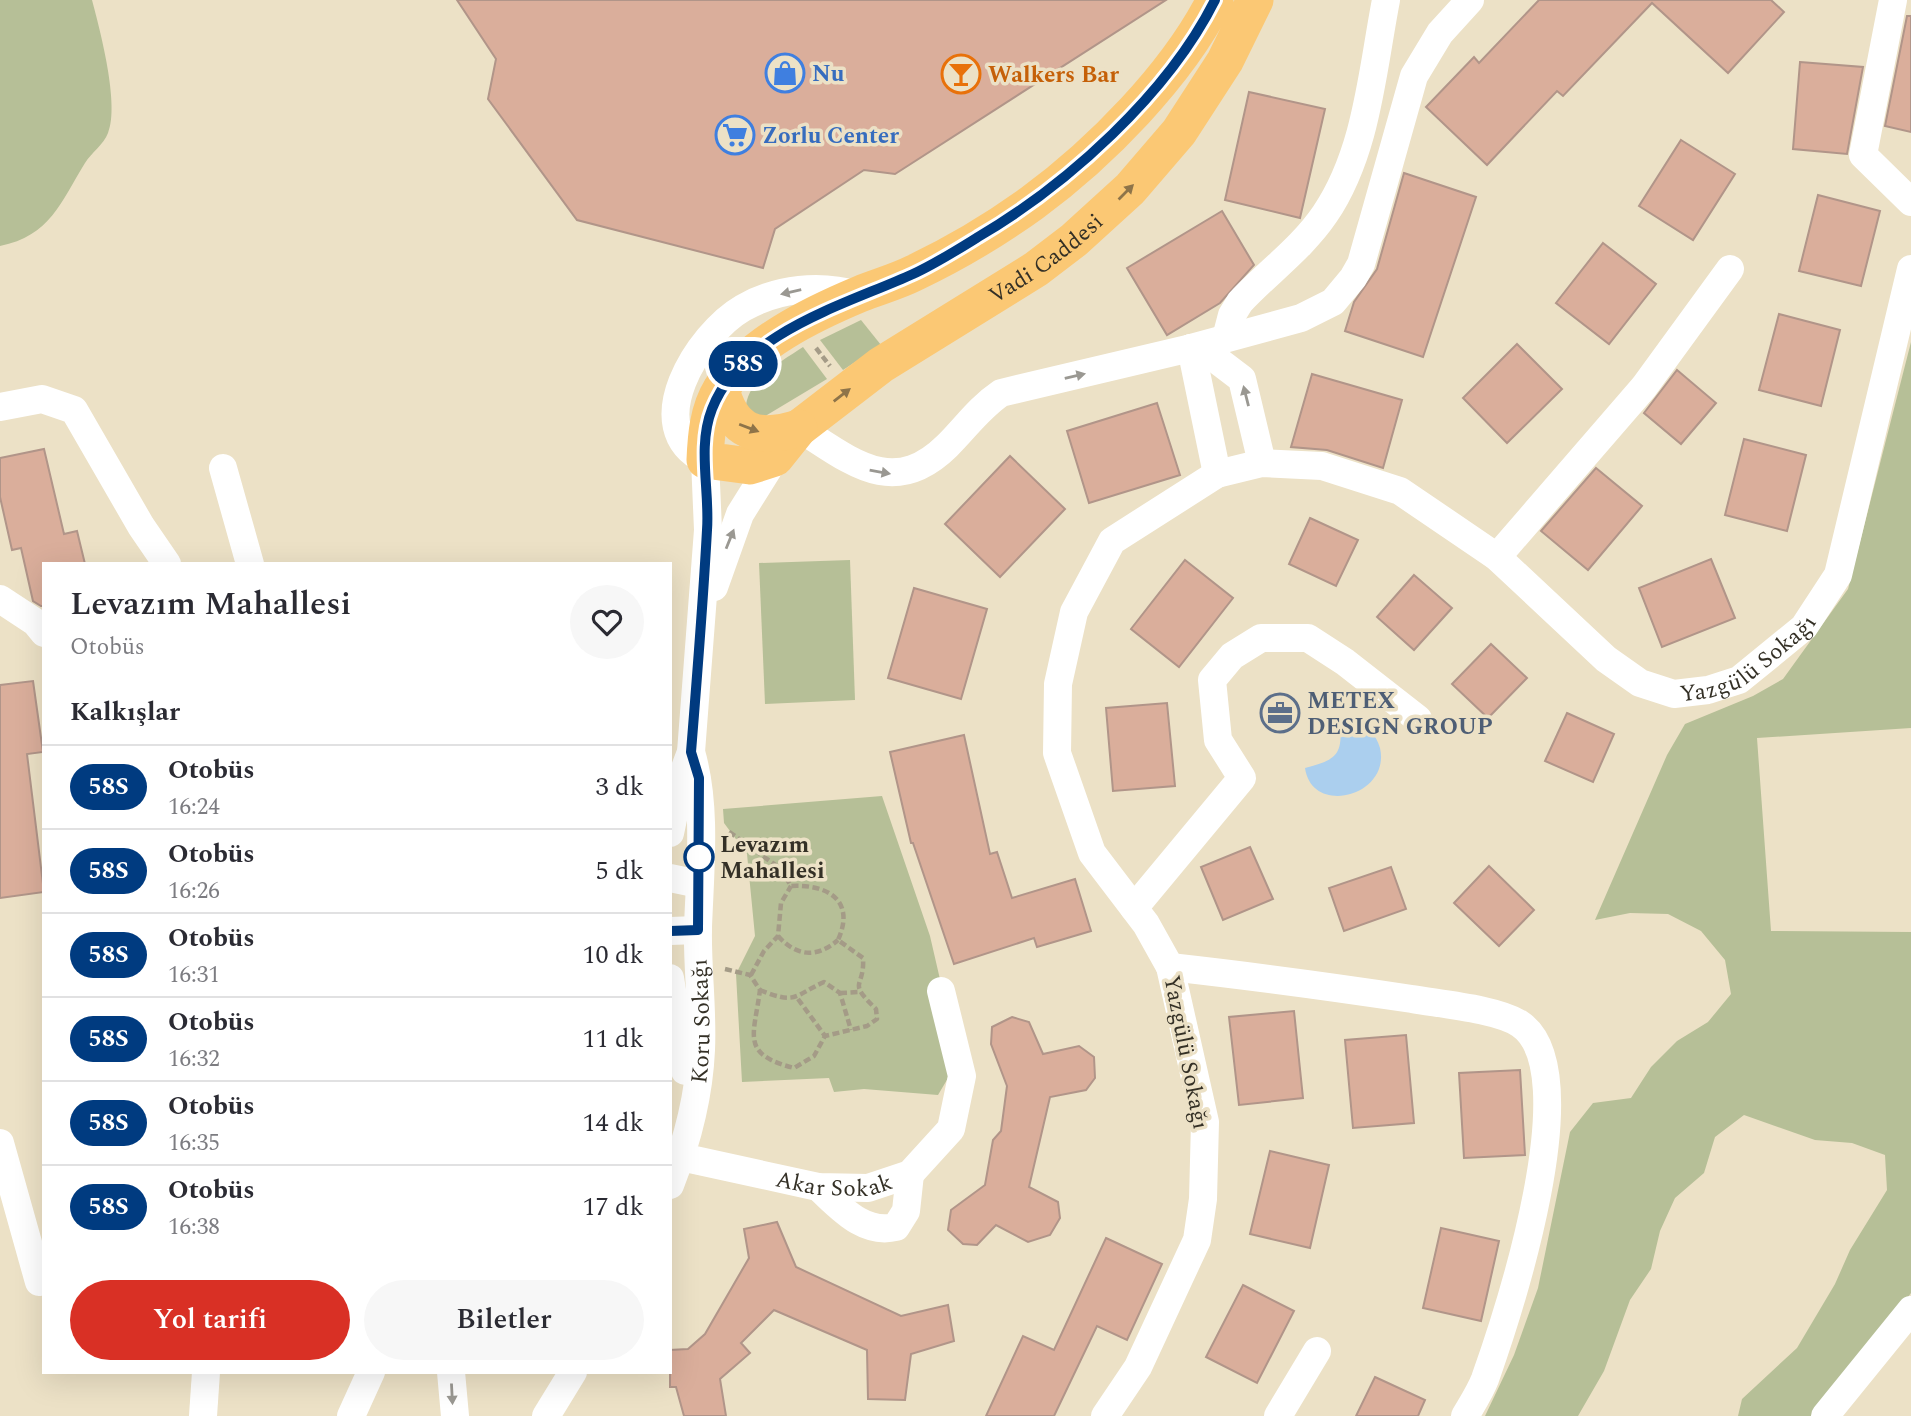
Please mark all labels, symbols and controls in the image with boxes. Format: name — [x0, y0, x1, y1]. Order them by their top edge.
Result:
shop icon: Nu — [764, 52, 806, 94]
bar icon: Walkers Bar — [940, 53, 982, 95]
place label: Nu — [812, 57, 845, 92]
place label: Walkers Bar — [988, 58, 1119, 93]
supermarket icon: Zorlu Center — [714, 114, 756, 156]
place label: Zorlu Center — [762, 119, 899, 154]
one-way arrow — [1117, 183, 1134, 200]
street label: Vadi Caddesi — [982, 205, 1112, 313]
one-way arrow — [780, 286, 802, 297]
line badge: 58S — [703, 341, 783, 387]
text: 58S — [723, 346, 763, 382]
one-way arrow — [1064, 370, 1086, 381]
one-way arrow — [1240, 385, 1251, 407]
one-way arrow — [832, 387, 850, 402]
one-way arrow — [739, 423, 760, 434]
one-way arrow — [869, 467, 891, 478]
one-way arrow — [725, 528, 736, 549]
text: Levazım Mahallesi — [70, 579, 351, 629]
button: heart — [570, 585, 644, 659]
street label: Yazgülü Sokağı — [1678, 609, 1826, 712]
text: Otobüs — [70, 630, 145, 665]
place label: METEX DESIGN GROUP — [1307, 684, 1493, 745]
text: Kalkışlar — [70, 692, 180, 732]
office icon: METEX DESIGN GROUP — [1259, 692, 1301, 734]
text: Otobüs — [168, 750, 255, 790]
text: 3 dk — [595, 767, 644, 807]
text: 58S — [88, 769, 129, 805]
text: 16:24 — [168, 790, 220, 825]
place label: Levazım Mahallesi — [720, 828, 825, 889]
text: Otobüs — [168, 834, 255, 874]
marker: Levazım Mahallesi — [684, 842, 714, 872]
text: 5 dk — [595, 851, 644, 891]
text: 58S — [88, 853, 129, 889]
text: 16:26 — [168, 874, 220, 909]
text: Otobüs — [168, 918, 255, 958]
text: 10 dk — [582, 935, 644, 975]
text: 58S — [88, 937, 129, 973]
text: 16:31 — [168, 958, 220, 993]
street label: Koru Sokağı — [682, 958, 720, 1086]
street label: Yazgülü Sokağı — [1153, 972, 1218, 1132]
text: Otobüs — [168, 1002, 255, 1042]
text: 11 dk — [582, 1019, 644, 1059]
text: 58S — [88, 1021, 129, 1057]
text: 16:32 — [168, 1042, 220, 1077]
text: Otobüs — [168, 1086, 255, 1126]
text: 14 dk — [582, 1103, 644, 1143]
text: 58S — [88, 1105, 129, 1141]
text: 16:35 — [168, 1126, 220, 1161]
street label: Akar Sokak — [772, 1162, 897, 1207]
text: Otobüs — [168, 1170, 255, 1210]
text: 17 dk — [582, 1187, 644, 1227]
text: 58S — [88, 1189, 129, 1225]
text: 16:38 — [168, 1210, 220, 1245]
button: Yol tarifi — [70, 1280, 350, 1360]
button: Biletler — [364, 1280, 644, 1360]
one-way arrow — [447, 1383, 458, 1405]

